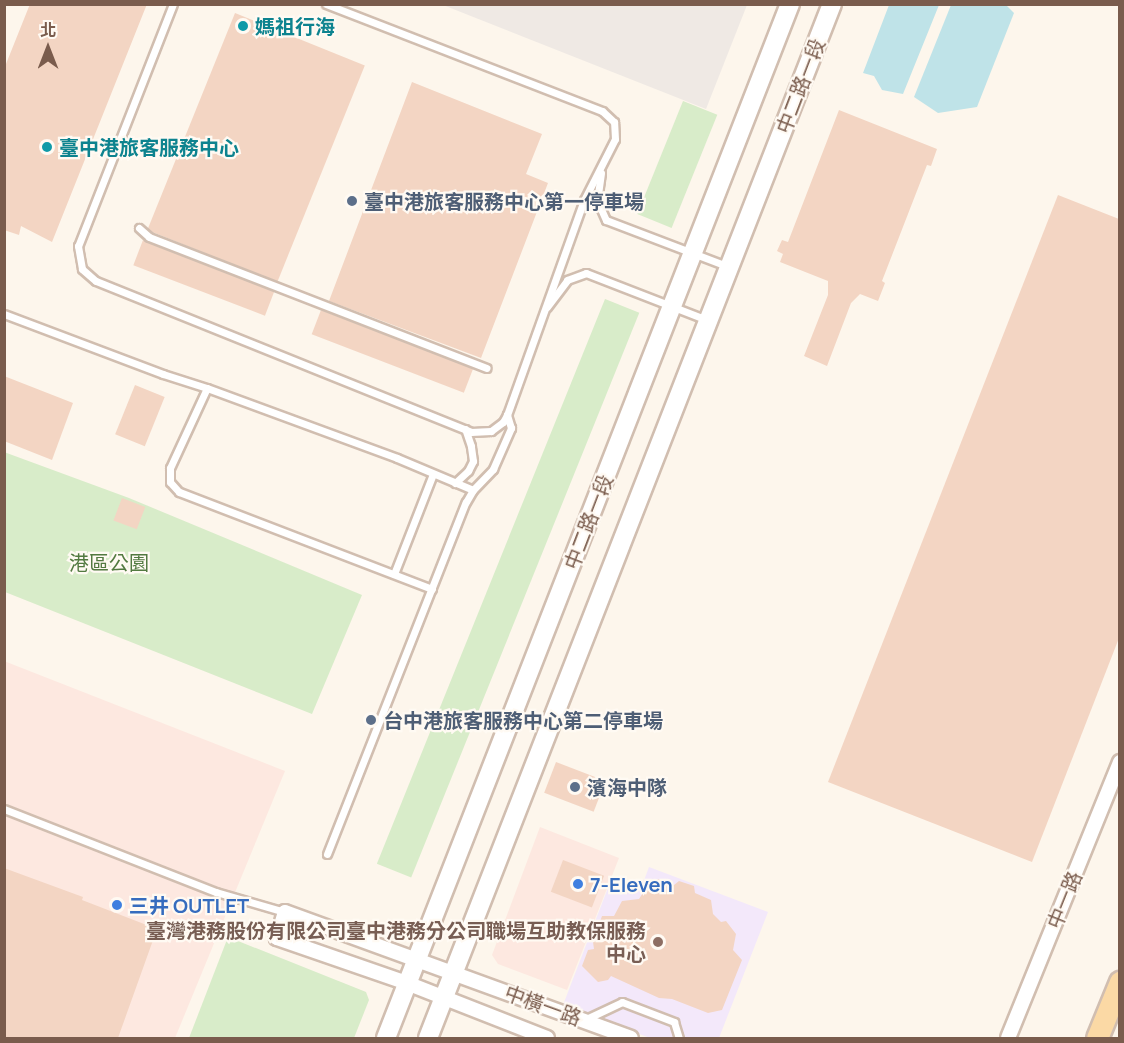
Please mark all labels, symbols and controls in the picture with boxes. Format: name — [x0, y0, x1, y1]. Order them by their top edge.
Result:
place label: 媽祖行海 — [255, 14, 335, 38]
north arrow — [18, 18, 78, 78]
text: 北 — [40, 19, 56, 41]
marker: 媽祖行海 — [236, 19, 250, 33]
street label: 中二路一段 — [771, 35, 829, 137]
place label: 臺中港旅客服務中心 — [59, 135, 239, 159]
marker: 臺中港旅客服務中心 — [40, 140, 54, 154]
place label: 臺中港旅客服務中心第一停車場 — [364, 189, 644, 213]
marker: 臺中港旅客服務中心第一停車場 — [345, 194, 359, 208]
street label: 中二路一段 — [559, 471, 617, 573]
park label: 港區公園 — [69, 550, 149, 574]
place label: 台中港旅客服務中心第二停車場 — [383, 708, 663, 732]
marker: 台中港旅客服務中心第二停車場 — [364, 713, 378, 727]
place label: 濱海中隊 — [587, 775, 667, 799]
marker: 濱海中隊 — [568, 780, 582, 794]
street label: 中一路 — [1042, 868, 1086, 932]
place label: 7-Eleven — [590, 872, 673, 896]
marker: 7-Eleven — [571, 877, 585, 891]
place label: 三井 OUTLET — [129, 893, 249, 917]
marker: 三井 OUTLET — [110, 898, 124, 912]
place label: 臺灣港務股份有限公司臺中港務分公司職場互助教保服務 中心 — [146, 918, 646, 965]
marker: 臺灣港務股份有限公司臺中港務分公司職場互助教保服務 中心 — [651, 935, 665, 949]
street label: 中橫一路 — [501, 980, 585, 1030]

